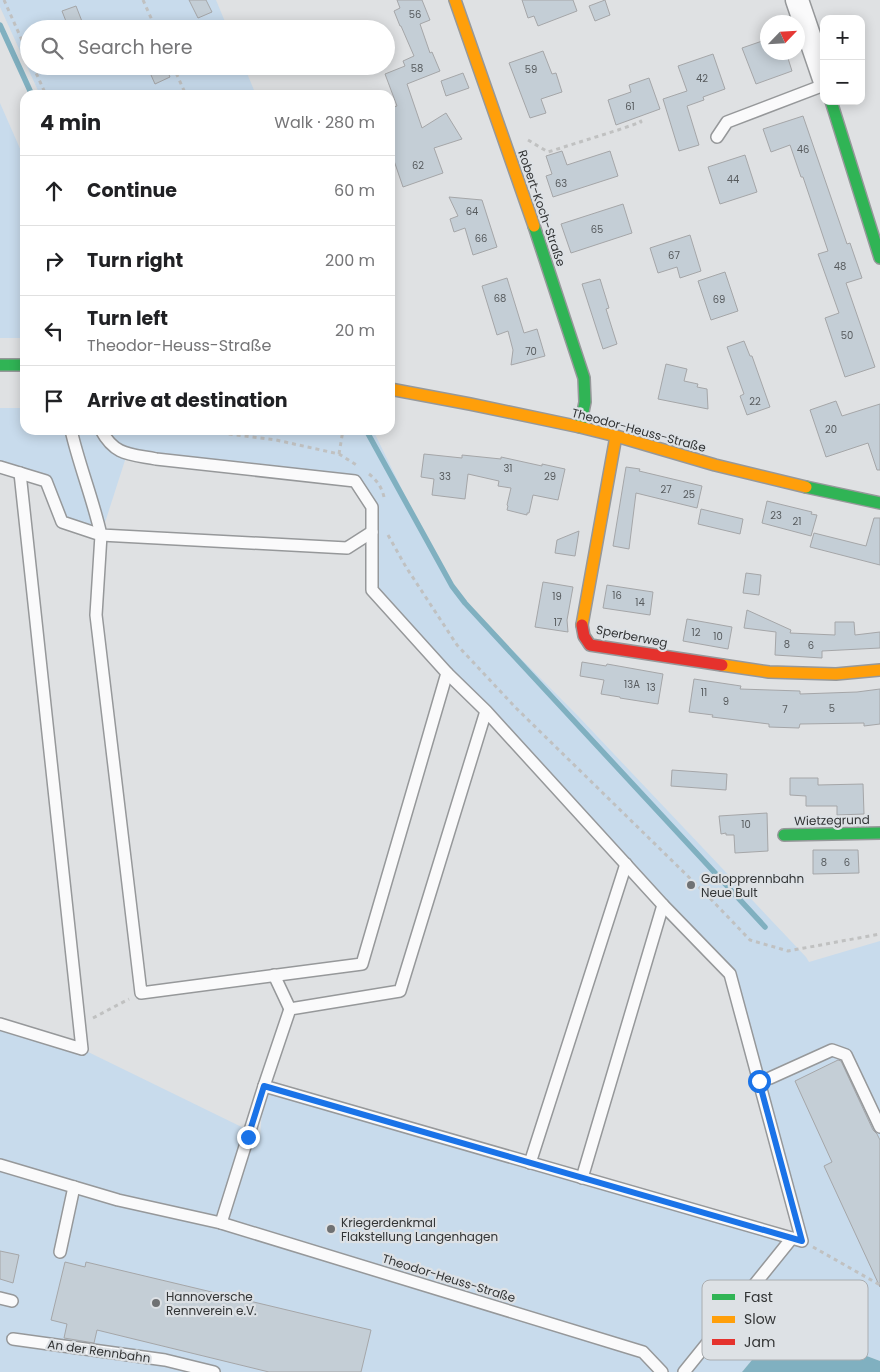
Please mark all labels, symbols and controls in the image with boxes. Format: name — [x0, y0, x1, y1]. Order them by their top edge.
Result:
house number: 56 — [409, 7, 421, 22]
north arrow — [760, 15, 805, 60]
map controls — [820, 15, 865, 105]
button: + — [820, 15, 865, 60]
search box — [20, 20, 395, 75]
icon: search — [38, 34, 66, 62]
text: Search here — [78, 34, 192, 61]
button: − — [820, 60, 865, 105]
house number: 58 — [411, 61, 423, 76]
house number: 59 — [525, 62, 537, 77]
house number: 42 — [696, 71, 708, 86]
house number: 61 — [625, 99, 635, 114]
text: 4 min — [40, 108, 101, 137]
text: Walk · 280 m — [274, 111, 375, 134]
house number: 46 — [797, 142, 809, 157]
street label: Robert-Koch-Straße — [514, 148, 570, 268]
house number: 62 — [412, 158, 424, 173]
house number: 44 — [727, 172, 739, 187]
house number: 63 — [555, 176, 567, 191]
icon: ahead — [40, 177, 68, 205]
text: Continue — [87, 177, 177, 204]
text: 60 m — [334, 179, 375, 202]
house number: 64 — [466, 204, 478, 219]
house number: 65 — [591, 222, 603, 237]
house number: 66 — [475, 231, 487, 246]
icon: right — [40, 247, 68, 275]
text: Turn right — [87, 247, 183, 274]
house number: 67 — [668, 248, 680, 263]
text: 200 m — [325, 249, 375, 272]
house number: 48 — [834, 259, 846, 274]
house number: 68 — [494, 291, 506, 306]
house number: 69 — [713, 292, 725, 307]
text: Turn left — [87, 305, 168, 332]
icon: left — [40, 317, 68, 345]
text: 20 m — [335, 319, 375, 342]
house number: 50 — [841, 328, 853, 343]
text: Theodor-Heuss-Straße — [87, 334, 271, 357]
house number: 70 — [525, 344, 537, 359]
icon: arrive — [40, 387, 68, 415]
text: Arrive at destination — [87, 387, 288, 414]
house number: 22 — [749, 394, 761, 409]
street label: Theodor-Heuss-Straße — [570, 404, 708, 456]
house number: 20 — [825, 422, 837, 437]
house number: 31 — [503, 461, 513, 476]
house number: 33 — [439, 469, 451, 484]
house number: 29 — [544, 469, 556, 484]
house number: 27 — [660, 482, 672, 497]
house number: 25 — [683, 487, 695, 502]
house number: 23 — [770, 508, 782, 523]
house number: 21 — [793, 514, 801, 529]
house number: 16 — [612, 588, 622, 603]
house number: 19 — [552, 589, 562, 604]
house number: 14 — [635, 595, 645, 610]
house number: 17 — [554, 615, 563, 630]
street label: Sperberweg — [595, 621, 669, 651]
house number: 12 — [692, 625, 701, 640]
house number: 10 — [713, 629, 723, 644]
house number: 8 — [784, 637, 790, 652]
house number: 6 — [808, 638, 814, 653]
house number: 13A — [624, 677, 640, 692]
house number: 13 — [646, 680, 656, 695]
house number: 11 — [701, 685, 707, 700]
house number: 9 — [723, 694, 729, 709]
house number: 5 — [829, 701, 835, 716]
house number: 7 — [782, 702, 788, 717]
street label: Wietzegrund — [794, 811, 870, 829]
house number: 10 — [741, 817, 751, 832]
house number: 8 — [821, 855, 827, 870]
house number: 6 — [844, 855, 850, 870]
place label: Galopprennbahn Neue Bult — [701, 870, 804, 901]
marker: Galopprennbahn Neue Bult — [685, 879, 697, 891]
route start — [748, 1070, 771, 1093]
route end — [237, 1126, 260, 1149]
place label: Kriegerdenkmal Flakstellung Langenhagen — [341, 1214, 498, 1245]
marker: Kriegerdenkmal Flakstellung Langenhagen — [325, 1223, 337, 1235]
street label: Theodor-Heuss-Straße — [380, 1250, 518, 1306]
legend — [702, 1280, 868, 1360]
text: Fast — [744, 1287, 773, 1307]
place label: Hannoversche Rennverein e.V. — [166, 1288, 257, 1319]
marker: Hannoversche Rennverein e.V. — [150, 1297, 162, 1309]
text: Slow — [744, 1309, 777, 1329]
text: Jam — [744, 1332, 775, 1352]
street label: An der Rennbahn — [46, 1335, 152, 1367]

